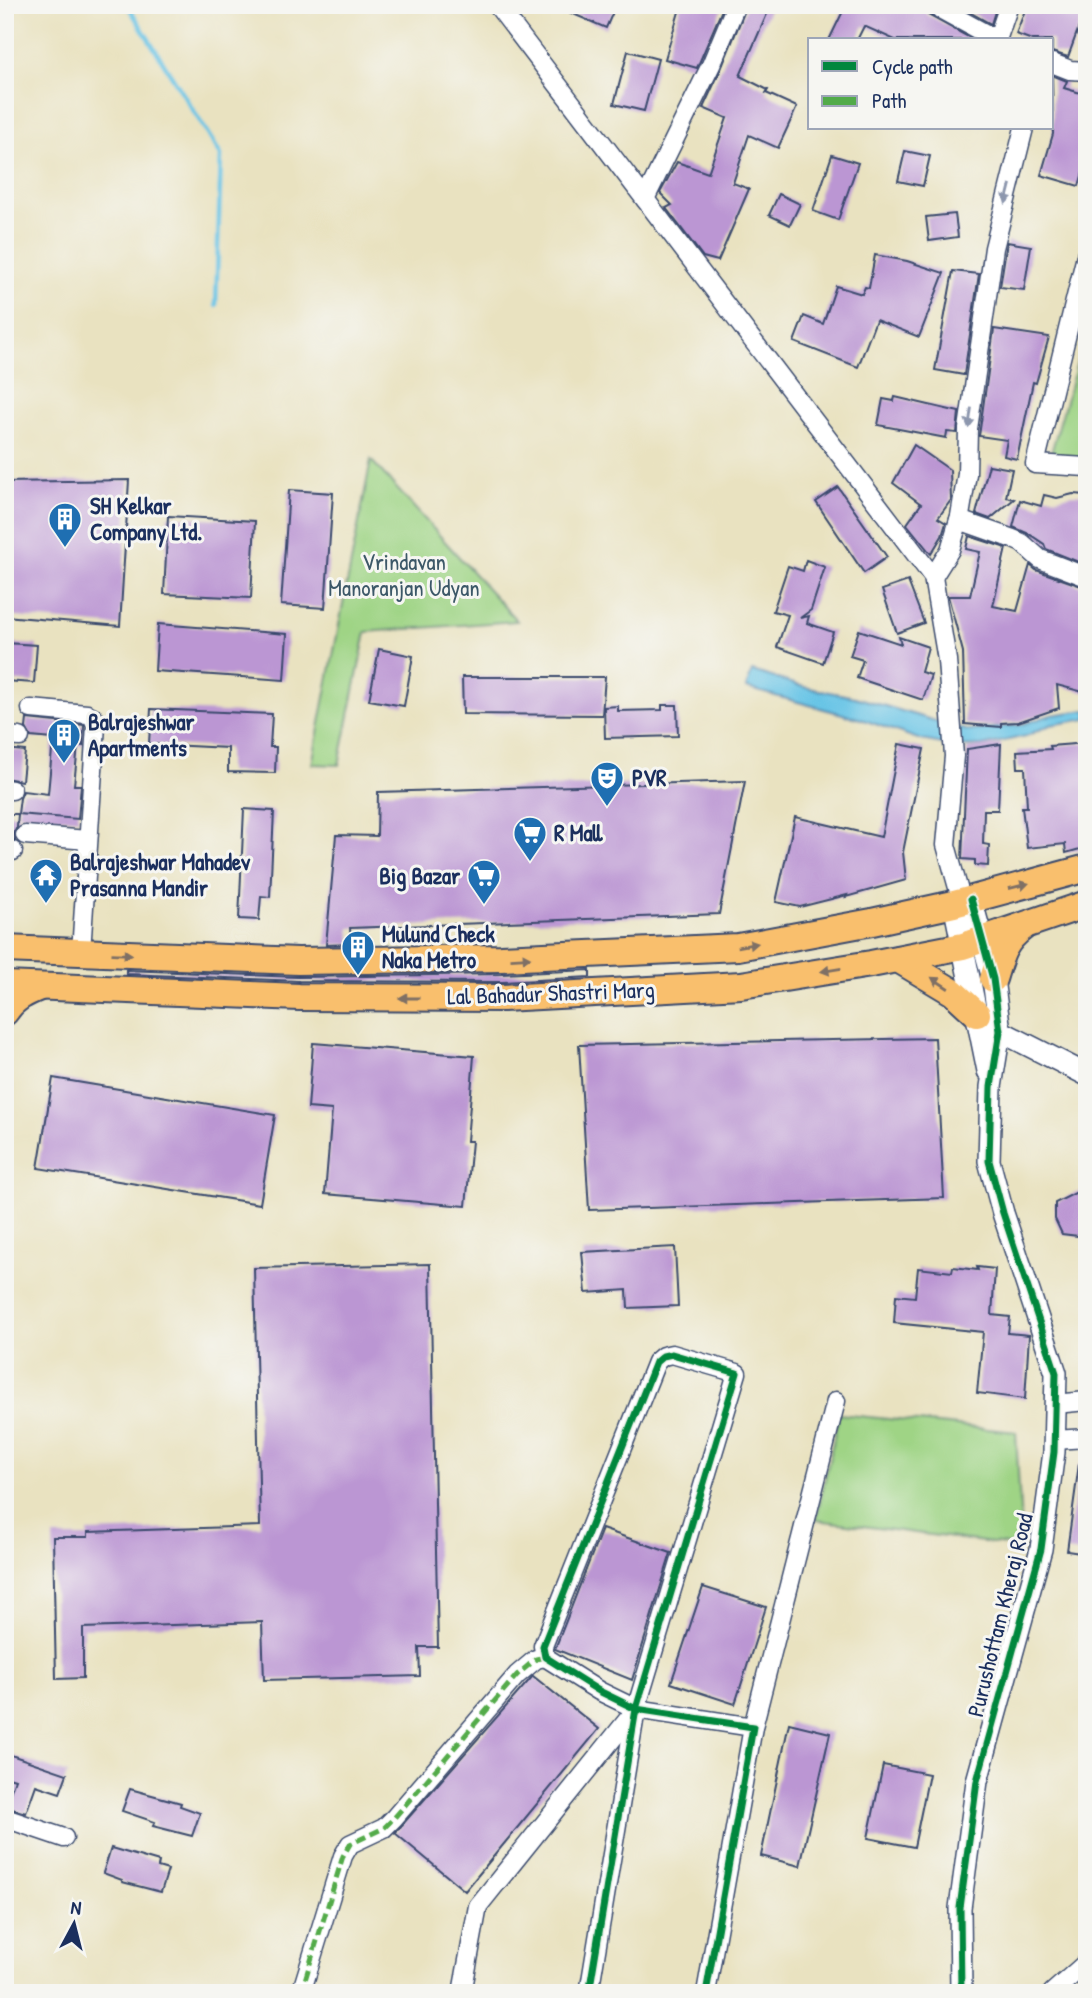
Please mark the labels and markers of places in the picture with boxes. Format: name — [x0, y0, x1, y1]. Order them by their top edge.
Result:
place label: SH Kelkar Company Ltd. — [90, 490, 202, 548]
building icon: SH Kelkar Company Ltd. — [46, 500, 84, 549]
place label: Balrajeshwar Apartments — [88, 706, 194, 764]
building icon: Balrajeshwar Apartments — [45, 716, 83, 765]
theatre icon: PVR — [588, 759, 626, 808]
place label: PVR — [632, 762, 667, 793]
supermarket icon: R Mall — [511, 814, 549, 863]
place label: R Mall — [554, 817, 603, 848]
place label: Balrajeshwar Mahadev Prasanna Mandir — [70, 846, 251, 903]
temple icon: Balrajeshwar Mahadev Prasanna Mandir — [27, 856, 65, 905]
supermarket icon: Big Bazar — [465, 857, 503, 906]
place label: Big Bazar — [379, 860, 460, 892]
place label: Mulund Check Naka Metro — [382, 918, 495, 975]
building icon: Mulund Check Naka Metro — [339, 928, 377, 977]

